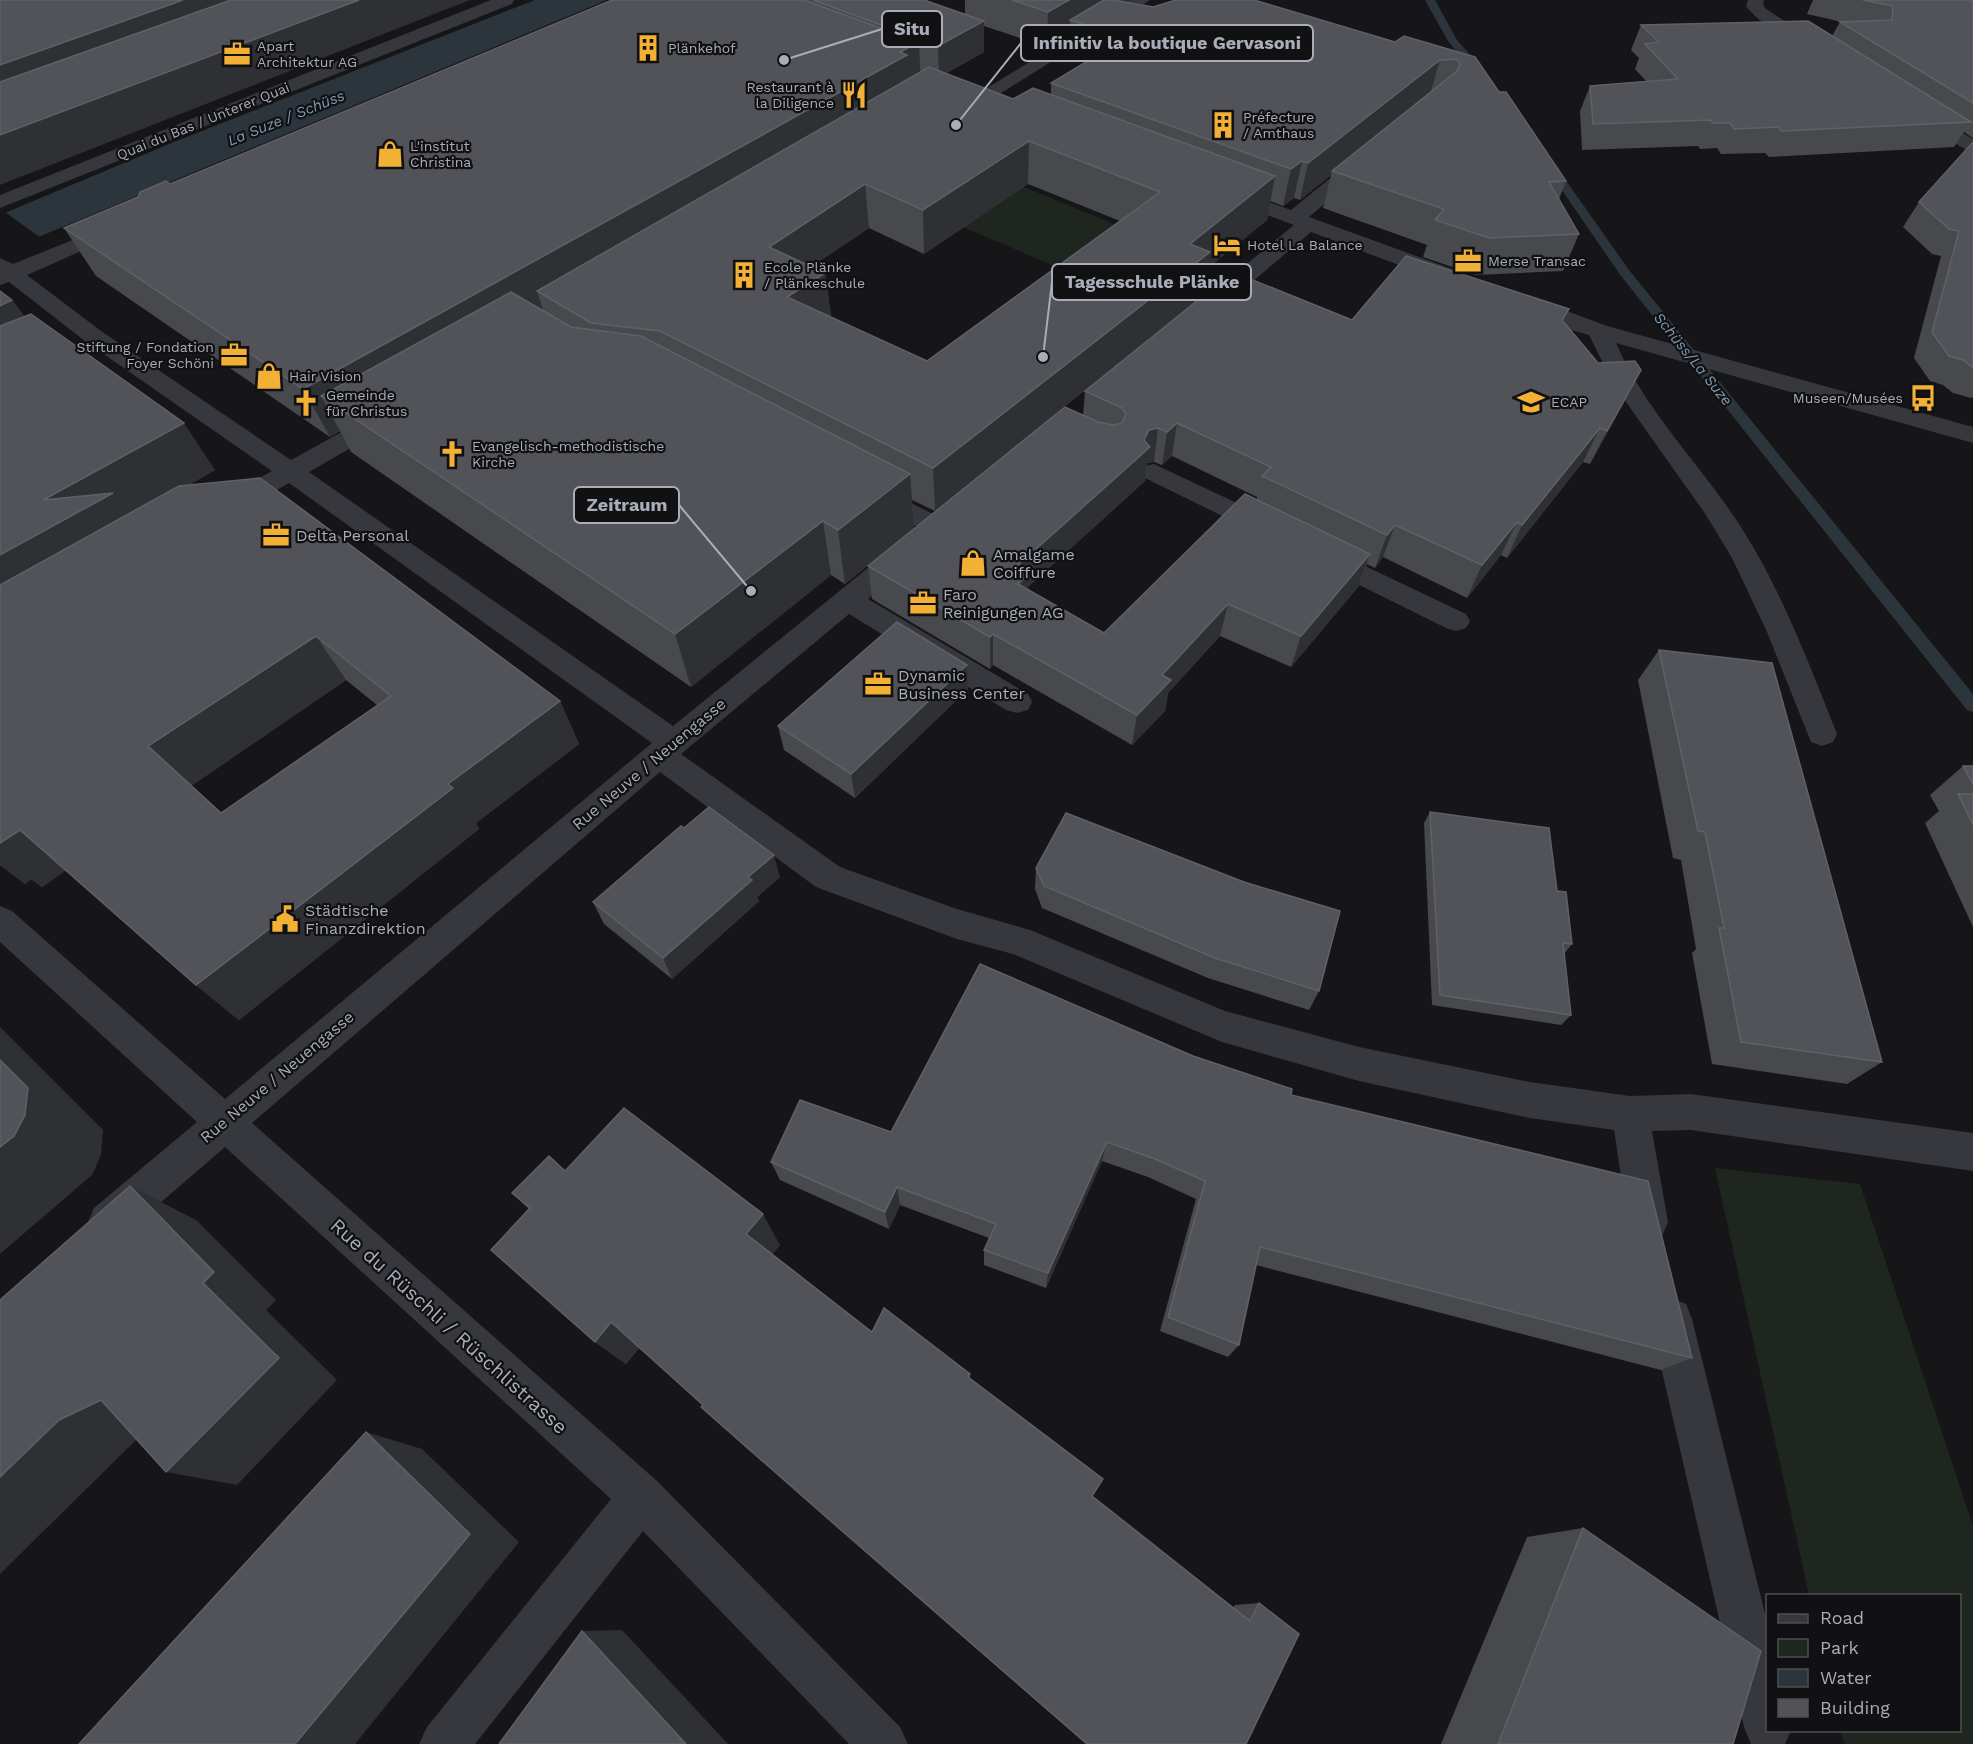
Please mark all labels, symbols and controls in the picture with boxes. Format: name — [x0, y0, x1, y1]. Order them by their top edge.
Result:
callout: Situ — [882, 11, 942, 47]
text: Situ — [894, 18, 930, 39]
callout: Infinitiv la boutique Gervasoni — [1021, 25, 1313, 61]
text: Infinitiv la boutique Gervasoni — [1033, 32, 1301, 53]
building icon: Plänkehof — [633, 33, 663, 63]
place label: Apart Architektur AG — [257, 38, 357, 70]
office icon: Apart Architektur AG — [222, 39, 252, 69]
place label: Plänkehof — [668, 40, 736, 56]
street label: Quai du Bas / Unterer Quai — [114, 79, 292, 163]
place label: Restaurant à la Diligence — [746, 79, 834, 111]
restaurant icon: Restaurant à la Diligence — [839, 80, 869, 110]
water label: La Suze / Schüss — [225, 86, 347, 150]
place label: Préfecture / Amthaus — [1243, 109, 1314, 141]
building icon: Préfecture / Amthaus — [1208, 110, 1238, 140]
place label: L'institut Christina — [410, 138, 471, 170]
shop icon: L'institut Christina — [375, 139, 405, 169]
hotel icon: Hotel La Balance — [1212, 230, 1242, 260]
place label: Hotel La Balance — [1247, 237, 1363, 253]
office icon: Merse Transac — [1453, 246, 1483, 276]
place label: Merse Transac — [1488, 253, 1586, 269]
place label: Ecole Plänke / Plänkeschule — [764, 259, 865, 291]
building icon: Ecole Plänke / Plänkeschule — [729, 260, 759, 290]
callout: Tagesschule Plänke — [1052, 264, 1251, 300]
text: Tagesschule Plänke — [1064, 271, 1240, 292]
water label: Schüss/La Suze — [1650, 309, 1736, 409]
place label: Stiftung / Fondation Foyer Schöni — [76, 339, 214, 371]
office icon: Stiftung / Fondation Foyer Schöni — [219, 340, 249, 370]
shop icon: Hair Vision — [254, 361, 284, 391]
place label: Hair Vision — [289, 368, 362, 384]
bus stop icon: Museen/Musées — [1908, 383, 1938, 413]
place label: Gemeinde für Christus — [326, 387, 407, 419]
school or university icon: ECAP — [1516, 387, 1546, 417]
church icon: Gemeinde für Christus — [291, 388, 321, 418]
place label: Museen/Musées — [1793, 390, 1903, 406]
place label: ECAP — [1551, 394, 1587, 410]
place label: Evangelisch-methodistische Kirche — [472, 438, 664, 470]
church icon: Evangelisch-methodistische Kirche — [437, 439, 467, 469]
callout: Zeitraum — [574, 487, 679, 523]
text: Zeitraum — [587, 494, 667, 515]
office icon: Delta Personal — [261, 520, 291, 550]
place label: Delta Personal — [296, 526, 409, 545]
place label: Amalgame Coiffure — [993, 545, 1075, 582]
shop icon: Amalgame Coiffure — [958, 548, 988, 578]
place label: Faro Reinigungen AG — [943, 585, 1064, 622]
office icon: Faro Reinigungen AG — [908, 588, 938, 618]
place label: Dynamic Business Center — [898, 666, 1025, 703]
office icon: Dynamic Business Center — [863, 669, 893, 699]
street label: Rue Neuve / Neuengasse — [568, 694, 730, 834]
place label: Städtische Finanzdirektion — [305, 901, 426, 938]
public building icon: Städtische Finanzdirektion — [270, 904, 300, 934]
street label: Rue Neuve / Neuengasse — [196, 1007, 358, 1147]
street label: Rue du Rüschli / Rüschlistrasse — [326, 1213, 572, 1439]
legend — [1766, 1594, 1961, 1732]
text: Road — [1820, 1607, 1864, 1628]
text: Park — [1820, 1637, 1859, 1658]
text: Water — [1820, 1667, 1872, 1688]
text: Building — [1820, 1697, 1890, 1718]

